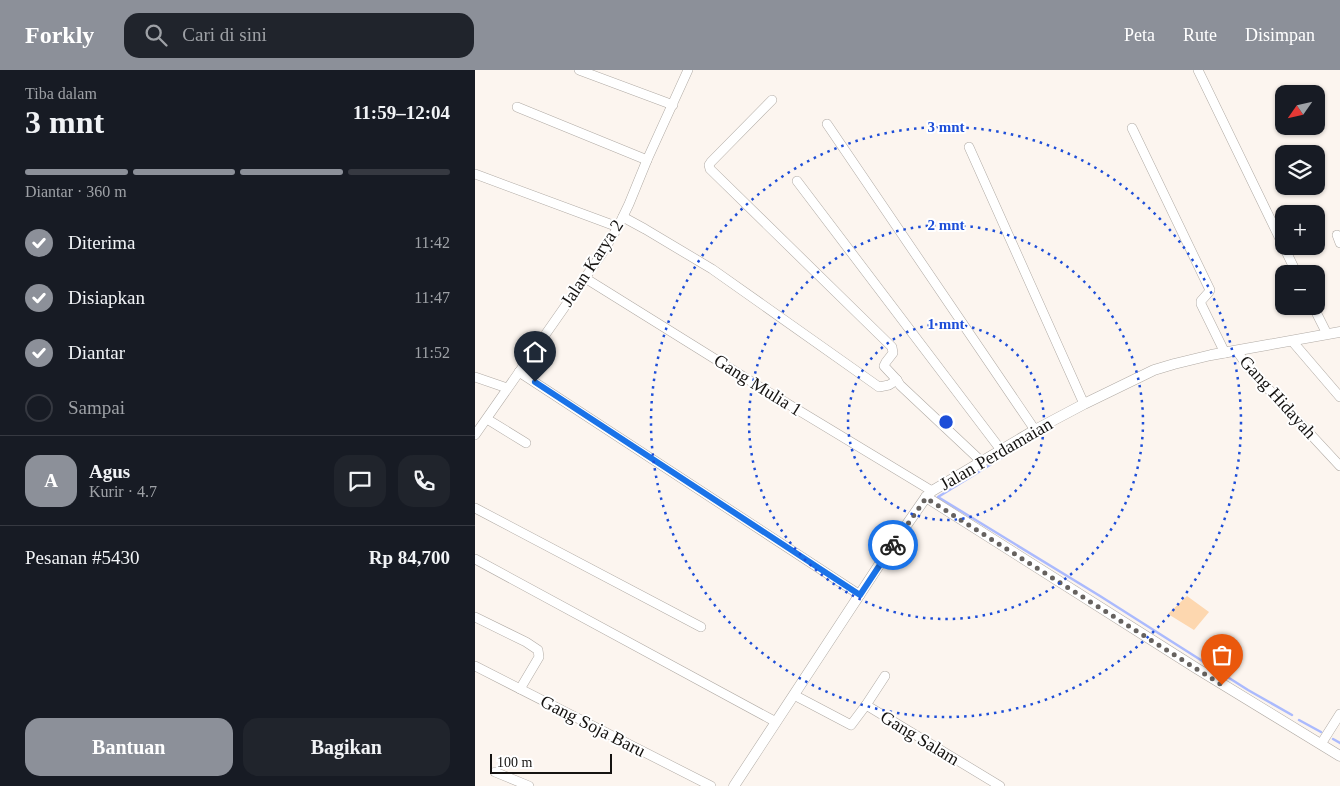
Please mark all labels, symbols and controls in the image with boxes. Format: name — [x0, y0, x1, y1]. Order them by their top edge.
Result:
search box — [124, 13, 474, 58]
icon: search — [142, 21, 170, 49]
text: Forkly — [25, 22, 94, 48]
text: Cari di sini — [182, 24, 267, 45]
text: Peta — [1124, 25, 1155, 45]
text: Rute — [1183, 25, 1217, 45]
text: Disimpan — [1245, 25, 1315, 45]
text: Tiba dalam — [25, 85, 97, 102]
north arrow — [1275, 85, 1325, 135]
map controls — [1275, 85, 1325, 315]
text: 11:59–12:04 — [353, 102, 450, 123]
text: 3 mnt — [25, 104, 104, 140]
text: 3 mnt — [927, 119, 965, 135]
button: layers — [1275, 145, 1325, 195]
text: Diantar · 360 m — [25, 183, 127, 200]
button: + — [1275, 205, 1325, 255]
street label: Jalan Karya 2 — [557, 216, 627, 310]
text: 2 mnt — [927, 217, 965, 233]
icon: check — [25, 229, 53, 257]
text: Diterima — [68, 232, 136, 253]
text: 11:42 — [414, 234, 450, 251]
button: − — [1275, 265, 1325, 315]
icon: check — [25, 284, 53, 312]
text: Disiapkan — [68, 287, 145, 308]
text: 11:47 — [414, 289, 450, 306]
text: 1 mnt — [927, 316, 965, 332]
pin — [514, 331, 556, 382]
icon: home — [521, 338, 549, 366]
icon: check — [25, 339, 53, 367]
text: Diantar — [68, 342, 125, 363]
text: 11:52 — [414, 344, 450, 361]
street label: Gang Mulia 1 — [710, 350, 806, 420]
street label: Gang Hidayah — [1236, 351, 1320, 443]
text: Sampai — [68, 397, 125, 418]
centre of rings — [937, 413, 955, 431]
street label: Jalan Perdamaian — [936, 414, 1056, 494]
button: chat — [334, 455, 386, 507]
button: phone — [398, 455, 450, 507]
text: Agus — [89, 461, 130, 482]
text: A — [44, 470, 58, 491]
text: Kurir · 4.7 — [89, 483, 157, 500]
courier — [868, 520, 918, 570]
icon: bike — [879, 531, 907, 559]
text: Pesanan #5430 — [25, 547, 140, 568]
text: Rp 84,700 — [369, 547, 450, 568]
pin — [1201, 634, 1243, 685]
icon: bag — [1208, 641, 1236, 669]
street label: Gang Soja Baru — [537, 691, 649, 761]
street label: Gang Salam — [877, 707, 963, 769]
button: Bantuan — [25, 718, 233, 776]
button: Bagikan — [243, 718, 450, 776]
scale bar — [490, 751, 613, 774]
text: 100 m — [497, 755, 532, 770]

